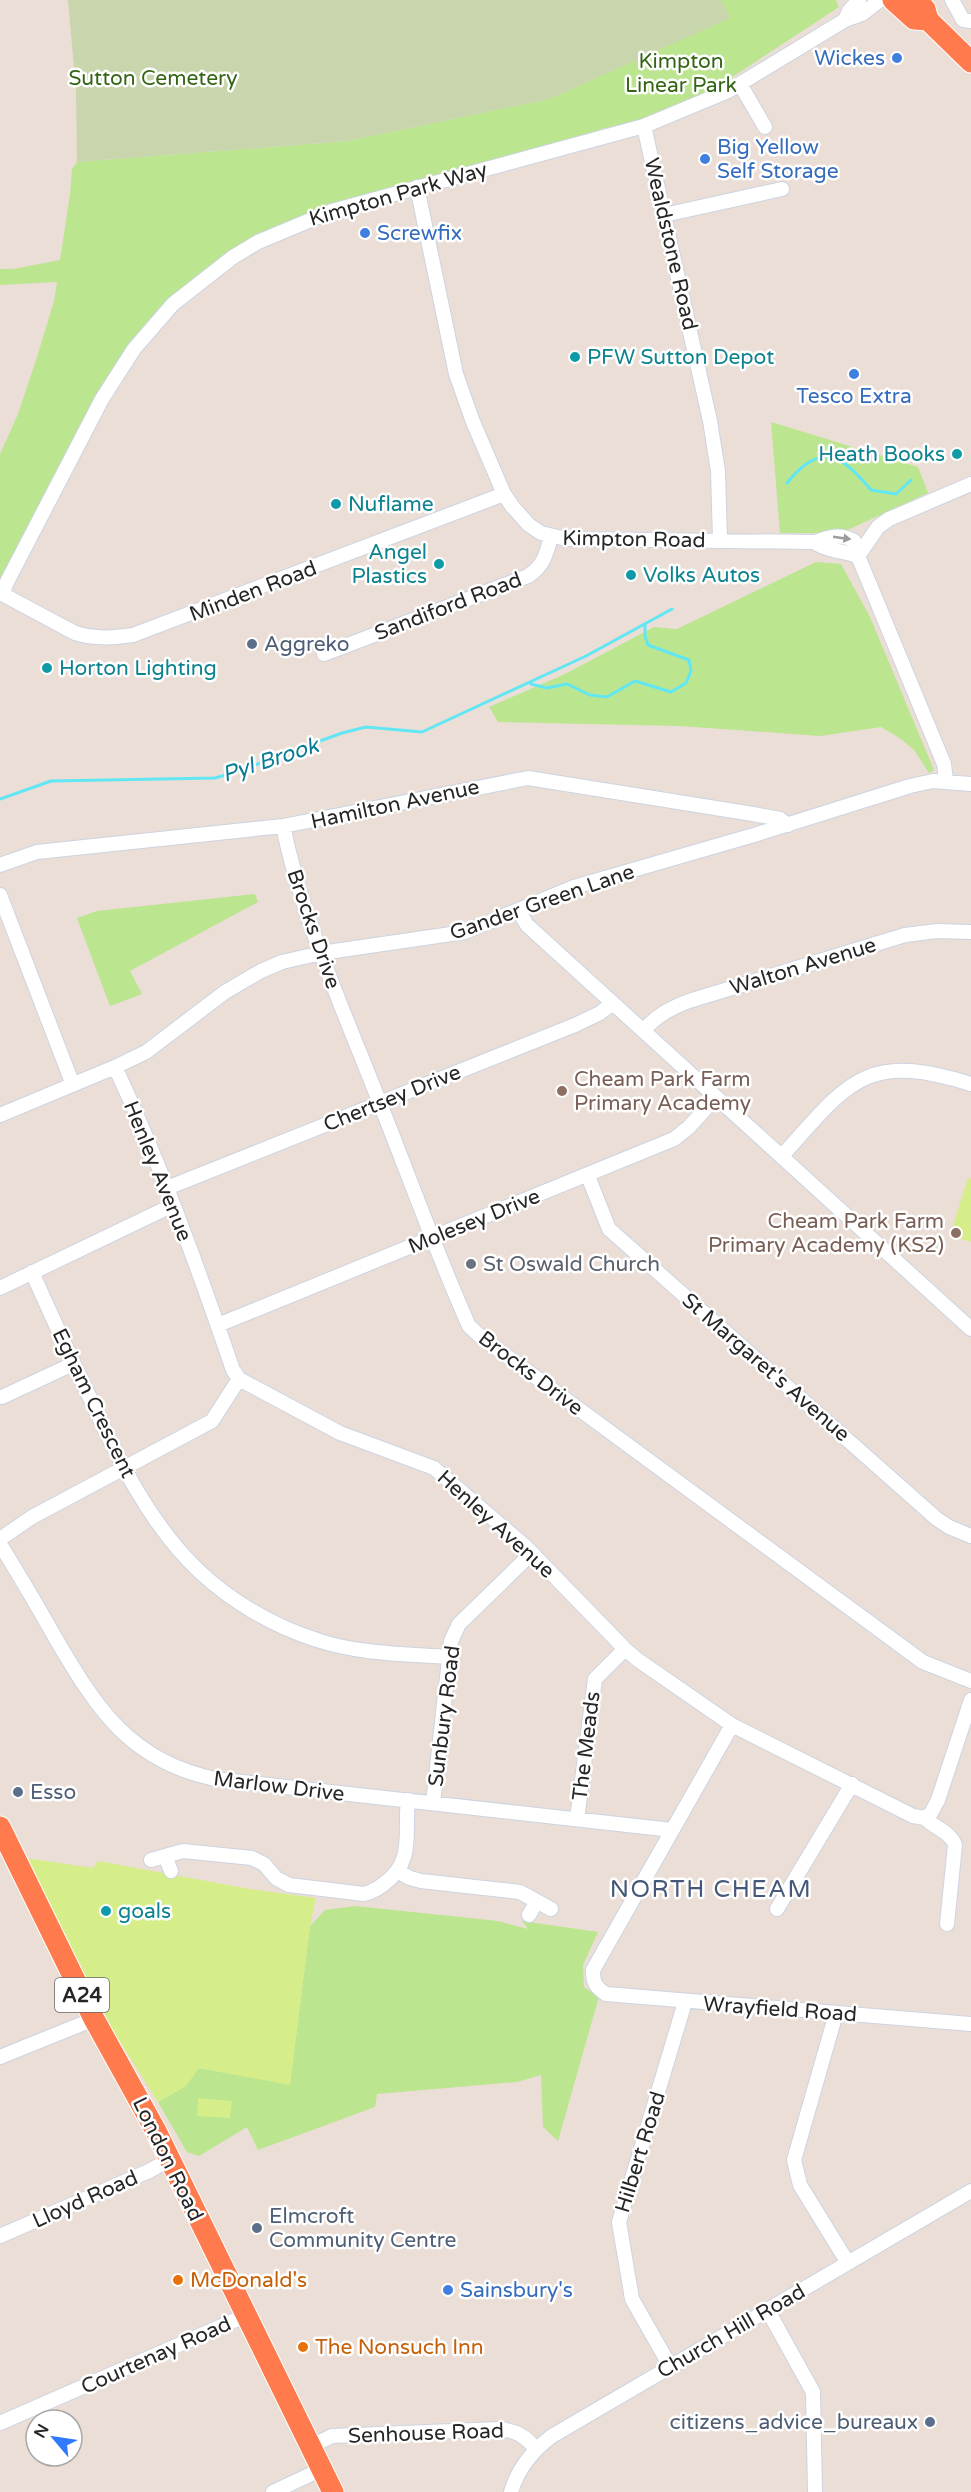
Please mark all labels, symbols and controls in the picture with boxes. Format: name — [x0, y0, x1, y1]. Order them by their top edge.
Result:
place label: Wickes — [814, 46, 885, 71]
park label: Kimpton Linear Park — [625, 49, 737, 98]
marker: Wickes — [890, 51, 904, 65]
park label: Sutton Cemetery — [69, 66, 237, 91]
place label: Big Yellow Self Storage — [717, 135, 839, 184]
marker: Big Yellow Self Storage — [698, 152, 712, 166]
street label: Wealdstone Road — [639, 156, 702, 333]
street label: Kimpton Park Way — [306, 157, 490, 232]
place label: Screwfix — [377, 221, 462, 246]
marker: Screwfix — [358, 226, 372, 240]
place label: PFW Sutton Depot — [587, 345, 774, 370]
marker: PFW Sutton Depot — [568, 350, 582, 364]
marker: Tesco Extra — [847, 367, 861, 381]
place label: Tesco Extra — [796, 384, 912, 409]
place label: Heath Books — [818, 442, 945, 467]
marker: Heath Books — [950, 447, 964, 461]
place label: Nuflame — [348, 492, 434, 517]
marker: Nuflame — [329, 497, 343, 511]
street label: Kimpton Road — [562, 526, 706, 553]
one-way arrow — [833, 534, 852, 543]
place label: Angel Plastics — [351, 540, 427, 589]
street label: Minden Road — [186, 556, 320, 627]
marker: Angel Plastics — [432, 557, 446, 571]
place label: Volks Autos — [643, 563, 760, 588]
street label: Sandiford Road — [371, 567, 525, 646]
marker: Volks Autos — [624, 568, 638, 582]
place label: Aggreko — [264, 632, 350, 657]
marker: Aggreko — [245, 637, 259, 651]
place label: Horton Lighting — [59, 656, 217, 681]
marker: Horton Lighting — [40, 661, 54, 675]
water label: Pyl Brook — [219, 732, 324, 788]
street label: Hamilton Avenue — [309, 774, 482, 835]
street label: Gander Green Lane — [447, 859, 638, 946]
street label: Brocks Drive — [281, 866, 346, 992]
street label: Walton Avenue — [727, 932, 879, 1001]
street label: Chertsey Drive — [320, 1060, 464, 1137]
place label: Cheam Park Farm Primary Academy — [574, 1067, 751, 1116]
marker: Cheam Park Farm Primary Academy — [555, 1084, 569, 1098]
street label: Henley Avenue — [118, 1097, 197, 1245]
street label: Molesey Drive — [405, 1184, 544, 1259]
place label: Cheam Park Farm Primary Academy (KS2) — [708, 1209, 944, 1258]
marker: Cheam Park Farm Primary Academy (KS2) — [949, 1226, 963, 1240]
place label: St Oswald Church — [483, 1252, 660, 1277]
marker: St Oswald Church — [464, 1257, 478, 1271]
street label: St Margaret's Avenue — [677, 1288, 855, 1447]
street label: Egham Crescent — [47, 1324, 141, 1482]
street label: Brocks Drive — [473, 1326, 588, 1421]
street label: Henley Avenue — [432, 1465, 560, 1584]
street label: Sunbury Road — [423, 1644, 466, 1788]
street label: The Meads — [567, 1690, 606, 1802]
street label: Marlow Drive — [212, 1766, 346, 1807]
place label: Esso — [30, 1780, 76, 1805]
marker: Esso — [11, 1785, 25, 1799]
district label: NORTH CHEAM — [610, 1875, 812, 1904]
place label: goals — [118, 1899, 171, 1924]
marker: goals — [99, 1904, 113, 1918]
road number: A24 — [55, 1978, 109, 2012]
street label: Wrayfield Road — [702, 1992, 858, 2027]
street label: Hilbert Road — [610, 2088, 671, 2216]
street label: London Road — [127, 2093, 208, 2225]
street label: Lloyd Road — [29, 2165, 142, 2234]
place label: Elmcroft Community Centre — [269, 2204, 456, 2253]
marker: Elmcroft Community Centre — [250, 2221, 264, 2235]
place label: McDonald's — [190, 2268, 307, 2293]
marker: McDonald's — [171, 2273, 185, 2287]
place label: Sainsbury's — [460, 2278, 573, 2303]
street label: Church Hill Road — [653, 2279, 810, 2384]
marker: Sainsbury's — [441, 2283, 455, 2297]
street label: Courtenay Road — [77, 2311, 235, 2400]
place label: The Nonsuch Inn — [315, 2335, 484, 2360]
marker: The Nonsuch Inn — [296, 2340, 310, 2354]
north arrow — [24, 2408, 84, 2468]
place label: citizens_advice_bureaux — [670, 2410, 918, 2435]
marker: citizens_advice_bureaux — [923, 2415, 937, 2429]
street label: Senhouse Road — [348, 2418, 504, 2449]
text: N — [30, 2421, 54, 2442]

